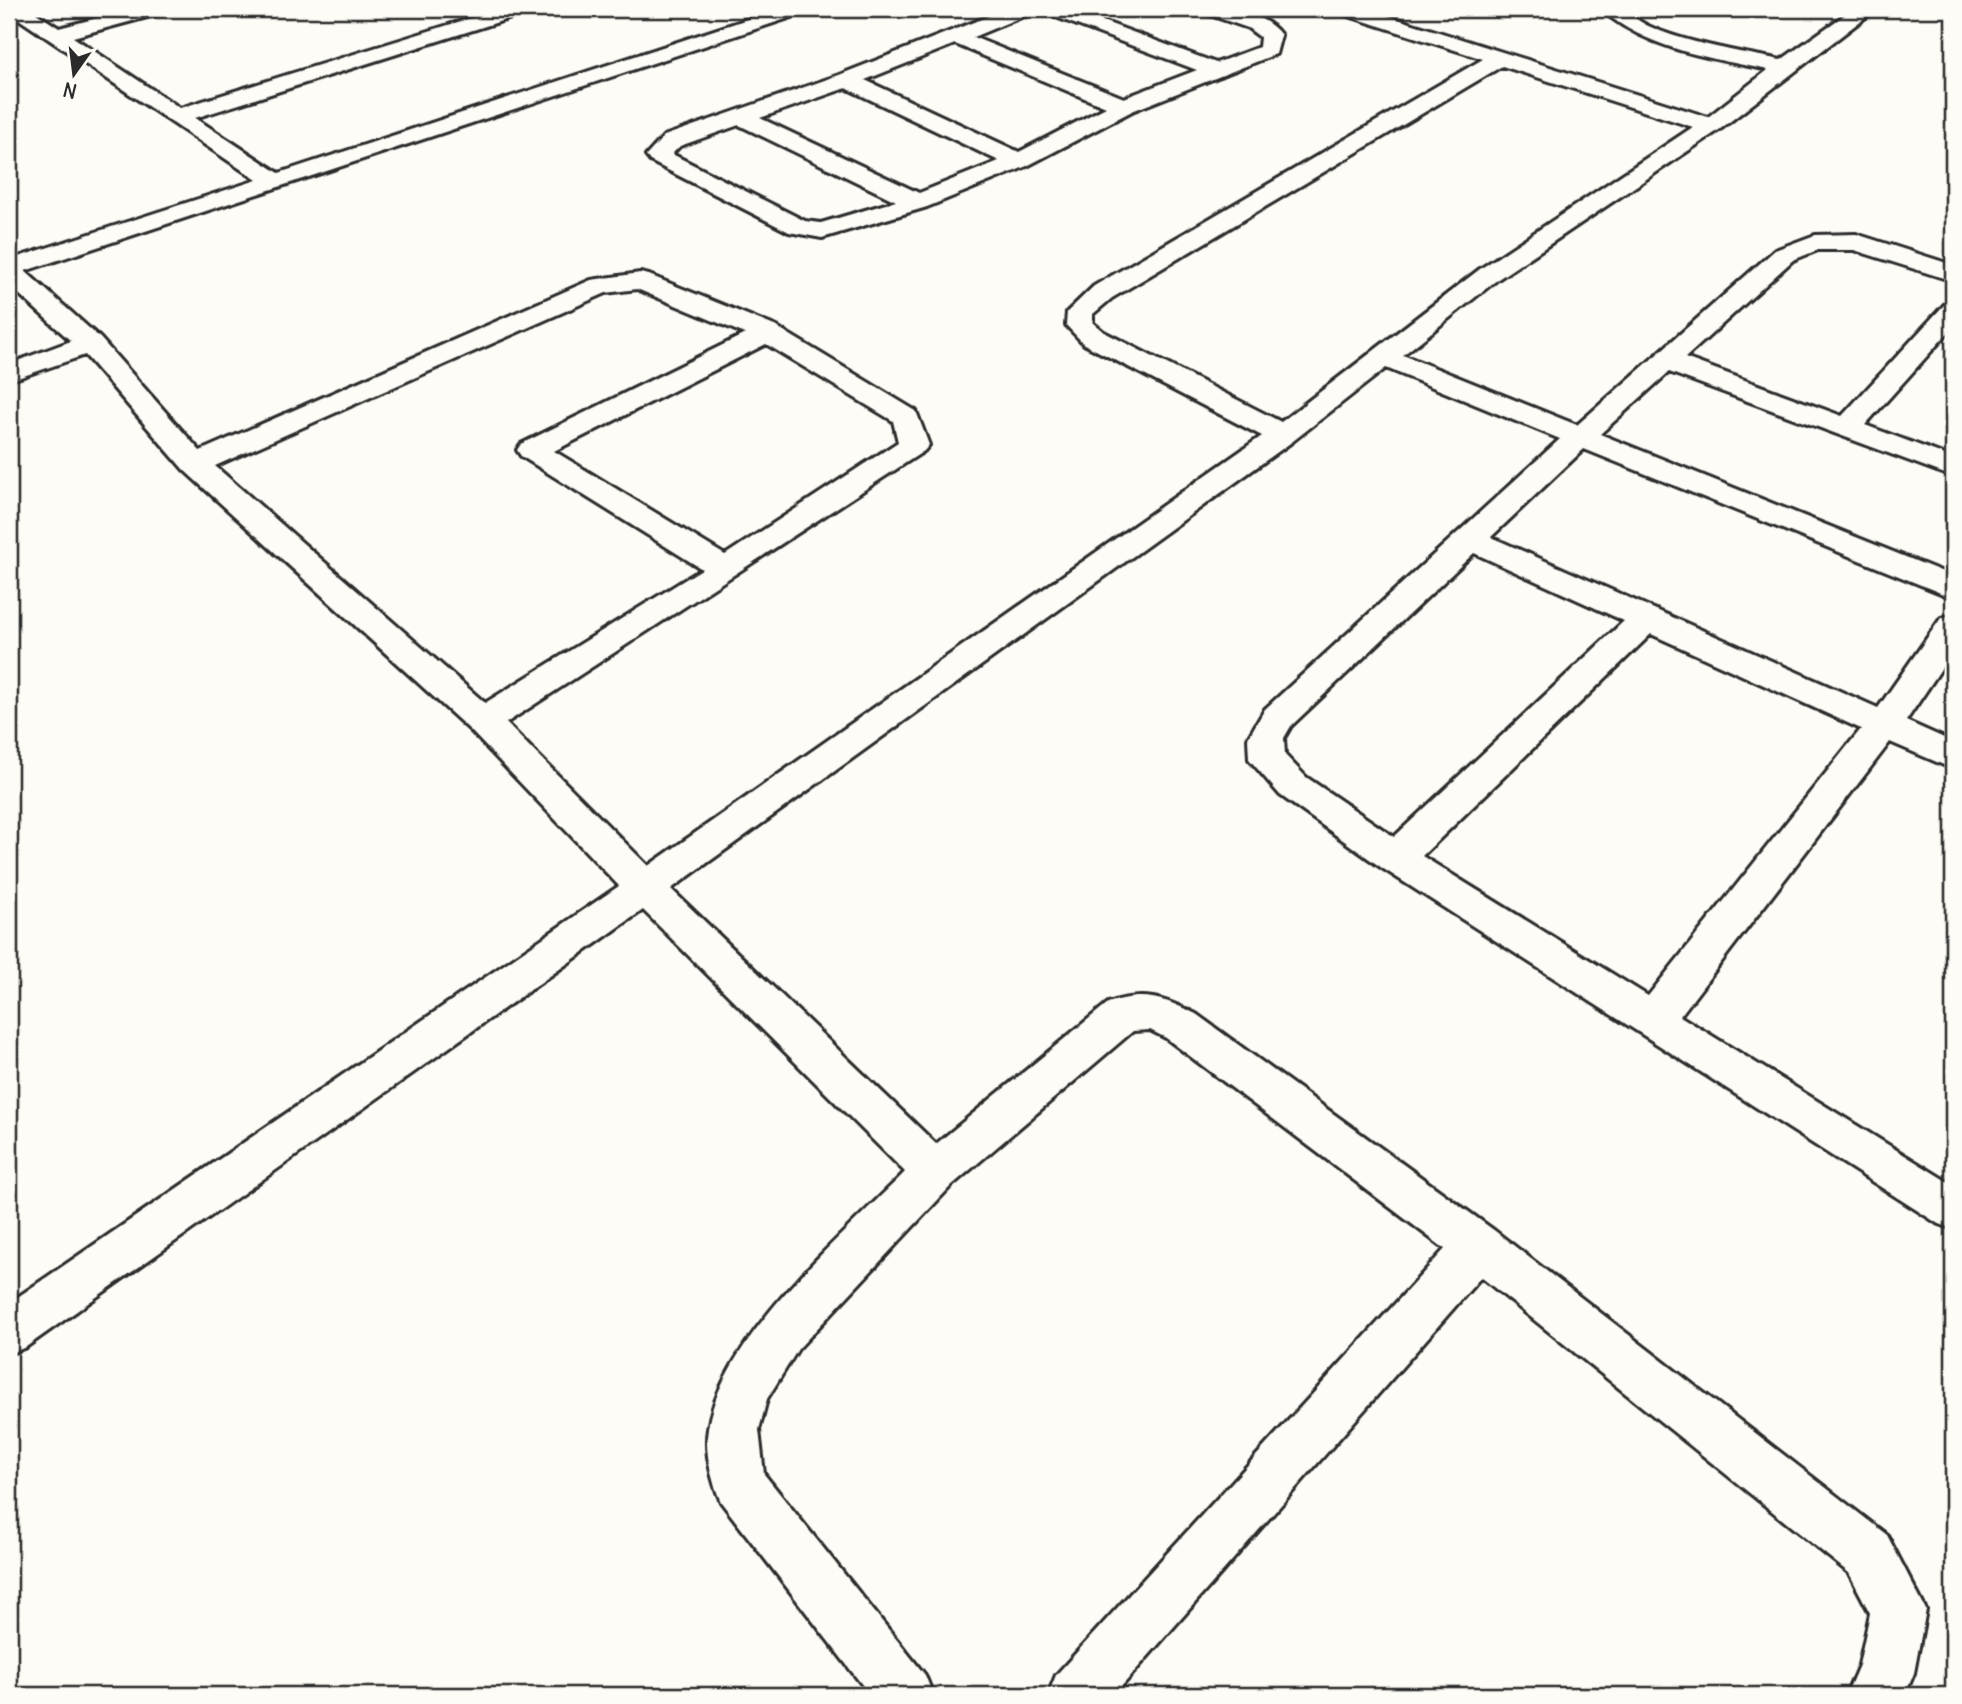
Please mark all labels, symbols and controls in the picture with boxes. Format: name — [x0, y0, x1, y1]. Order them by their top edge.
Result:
north arrow — [38, 38, 108, 108]
text: N — [61, 77, 79, 104]

